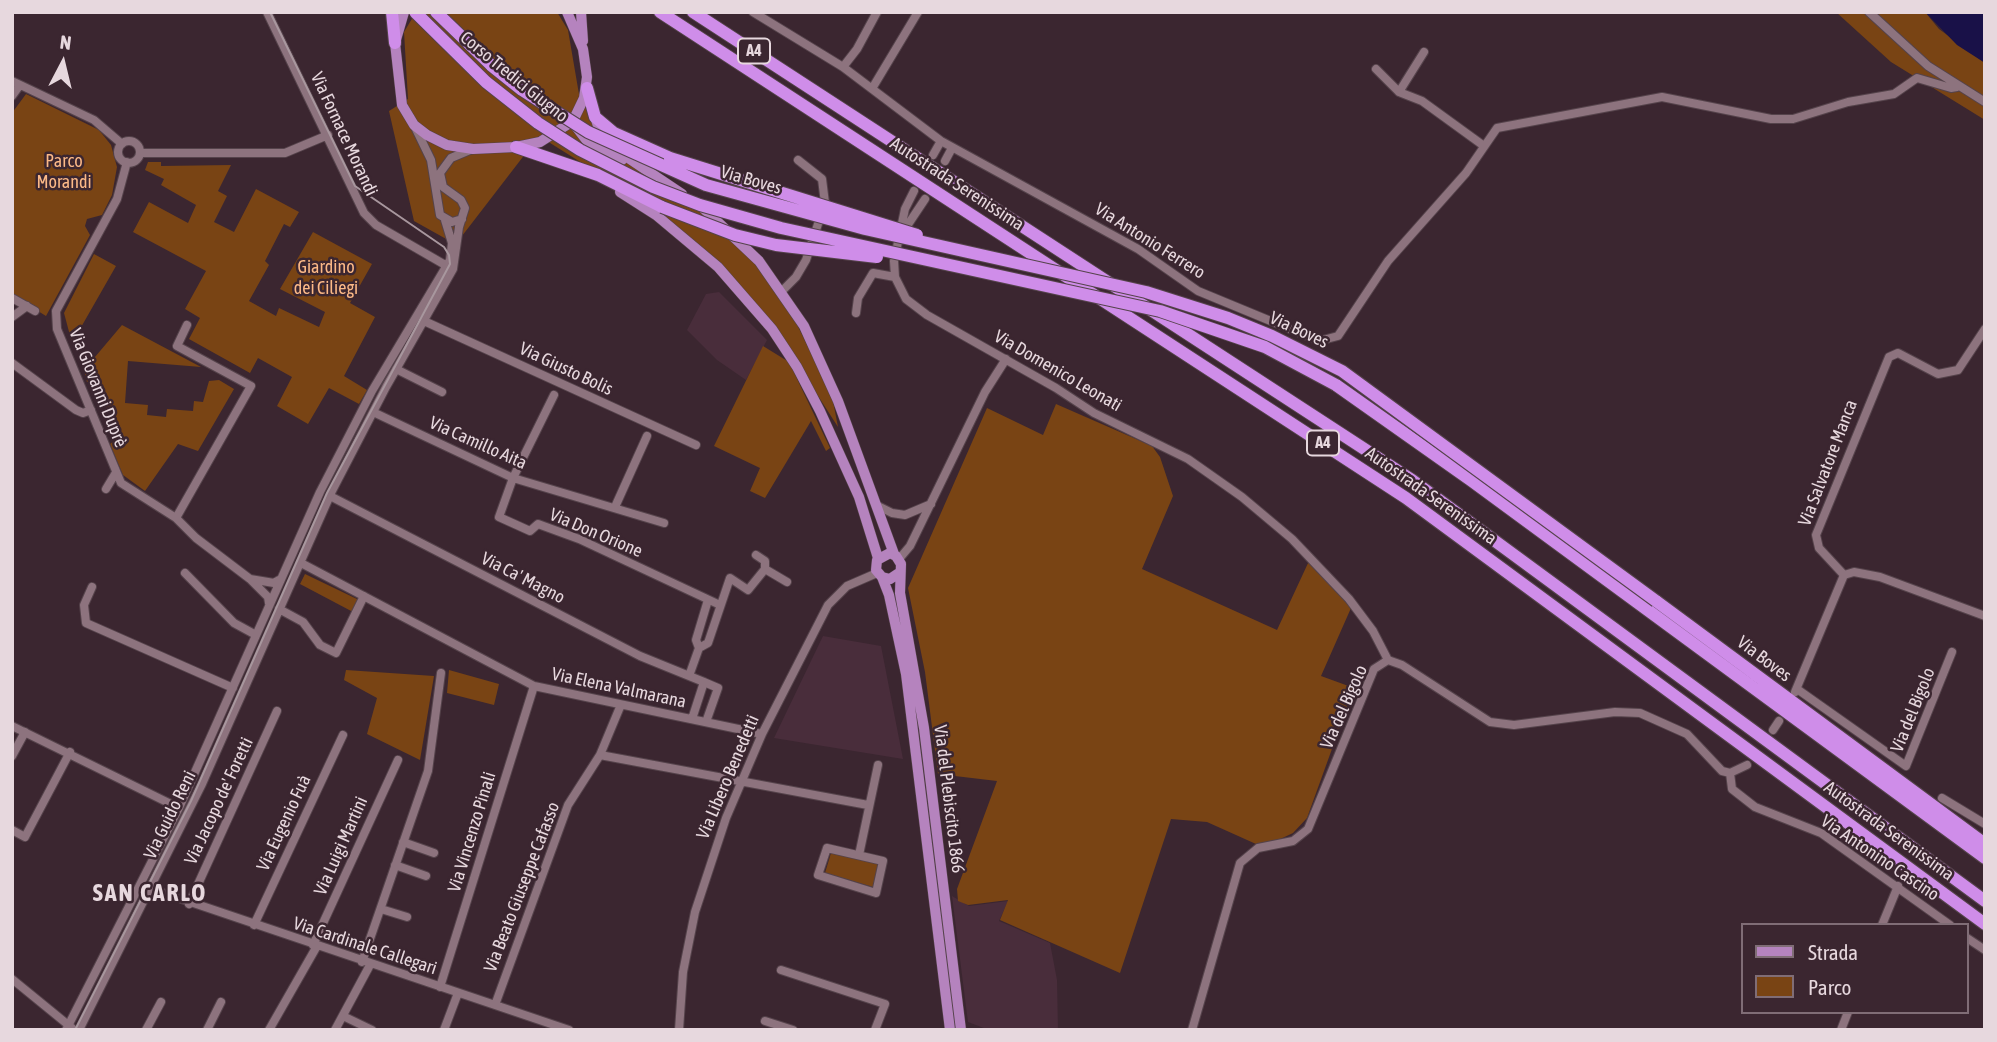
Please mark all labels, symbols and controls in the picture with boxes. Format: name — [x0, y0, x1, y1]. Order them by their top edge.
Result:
street label: Corso Tredici Giugno — [456, 27, 572, 127]
north arrow — [28, 28, 98, 98]
text: N — [59, 31, 72, 54]
road number: A4 — [738, 38, 770, 64]
street label: Via Fornace Morandi — [306, 69, 382, 199]
street label: Autostrada Serenissima — [886, 133, 1028, 235]
park label: Parco Morandi — [36, 150, 92, 192]
street label: Via Boves — [718, 161, 784, 199]
street label: Via Antonio Ferrero — [1091, 198, 1209, 284]
park label: Giardino dei Ciliegi — [294, 256, 358, 298]
street label: Via Boves — [1266, 307, 1332, 353]
street label: Via Giovanni Duprè — [64, 325, 132, 451]
street label: Via Domenico Leonati — [990, 326, 1126, 416]
street label: Via Giusto Bolis — [516, 338, 616, 400]
street label: Via Salvatore Manca — [1794, 397, 1862, 529]
street label: Via Camillo Aita — [426, 412, 530, 474]
road number: A4 — [1307, 430, 1339, 456]
street label: Autostrada Serenissima — [1361, 443, 1501, 549]
street label: Via Don Orione — [546, 504, 646, 562]
street label: Via Ca' Magno — [478, 548, 568, 608]
street label: Via Boves — [1733, 632, 1795, 686]
street label: Via del Bigolo — [1316, 662, 1372, 752]
street label: Via Elena Valmarana — [550, 663, 688, 713]
street label: Via del Bigolo — [1886, 665, 1940, 755]
street label: Via Libero Benedetti — [692, 712, 764, 842]
street label: Via del Plebiscito 1866 — [929, 724, 969, 874]
street label: Via Jacopo de' Foretti — [180, 734, 258, 868]
street label: Via Guido Reni — [139, 767, 201, 863]
street label: Via Vincenzo Pinali — [443, 769, 501, 895]
street label: Via Eugenio Fuà — [252, 771, 316, 875]
street label: Autostrada Serenissima — [1820, 777, 1958, 885]
street label: Via Luigi Martini — [310, 793, 372, 899]
street label: Via Beato Giuseppe Cafasso — [480, 799, 564, 975]
street label: Via Antonino Cascino — [1817, 810, 1943, 906]
district label: SAN CARLO — [94, 879, 206, 907]
street label: Via Cardinale Callegari — [290, 913, 440, 979]
legend — [1742, 923, 1969, 1014]
text: Strada — [1808, 940, 1858, 964]
text: Parco — [1808, 975, 1851, 999]

